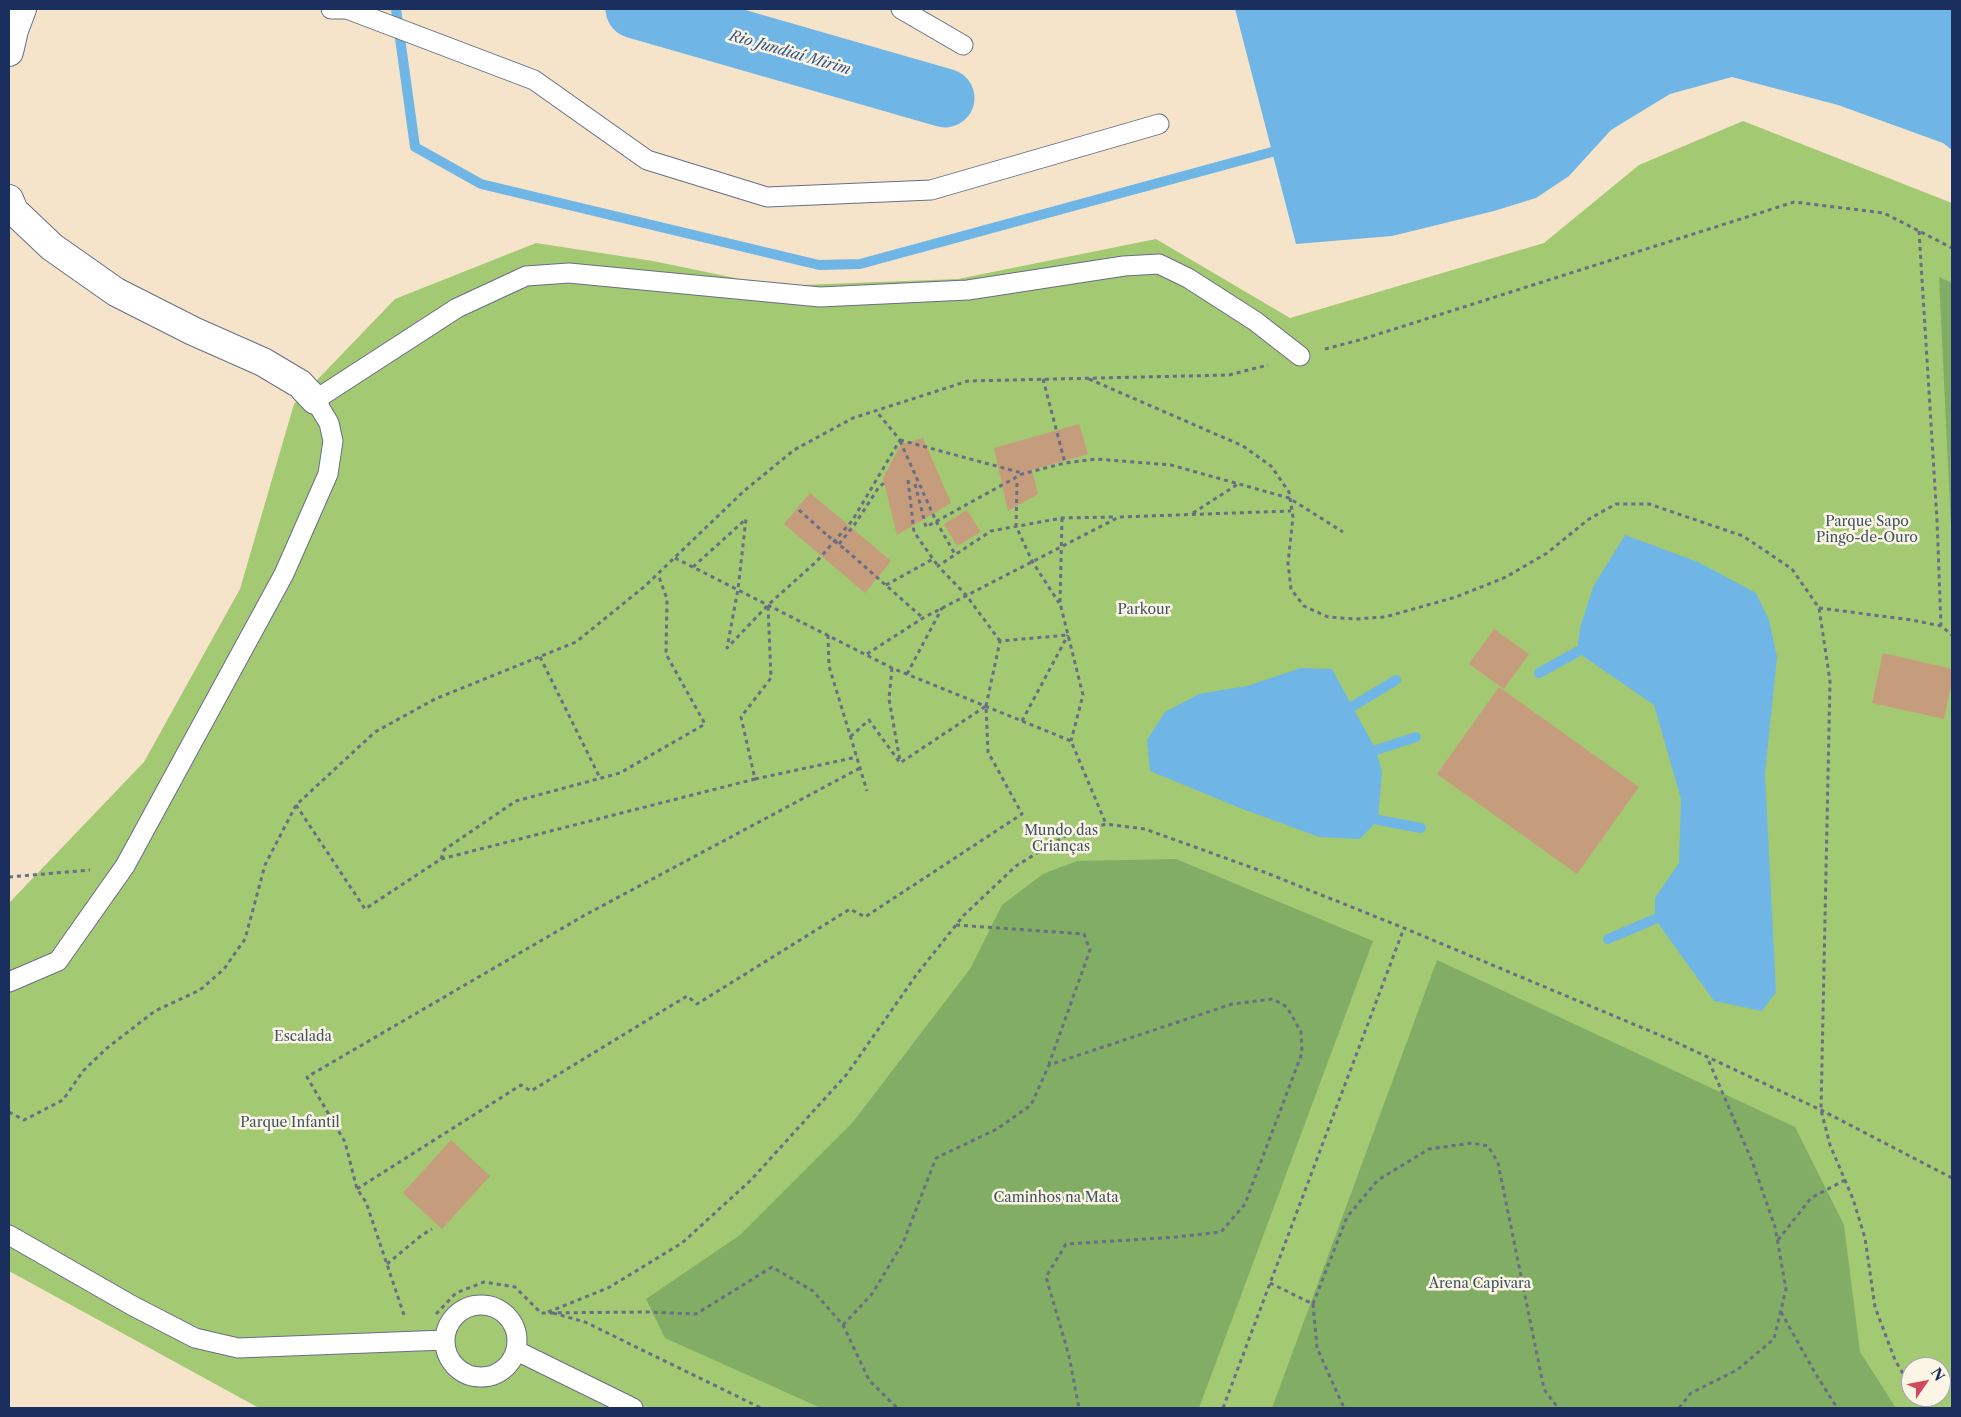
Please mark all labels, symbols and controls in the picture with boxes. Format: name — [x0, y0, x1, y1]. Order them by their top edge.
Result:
water label: Rio Jundiaí Mirim — [727, 27, 853, 79]
park label: Parque Sapo Pingo-de-Ouro — [1816, 514, 1918, 546]
park label: Parkour — [1118, 602, 1170, 618]
park label: Mundo das Crianças — [1024, 823, 1098, 856]
park label: Escalada — [274, 1029, 332, 1045]
park label: Parque Infantil — [240, 1115, 340, 1131]
park label: Caminhos na Mata — [993, 1190, 1119, 1206]
park label: Arena Capivara — [1429, 1276, 1531, 1292]
north arrow — [1901, 1357, 1951, 1407]
text: N — [1927, 1364, 1949, 1384]

